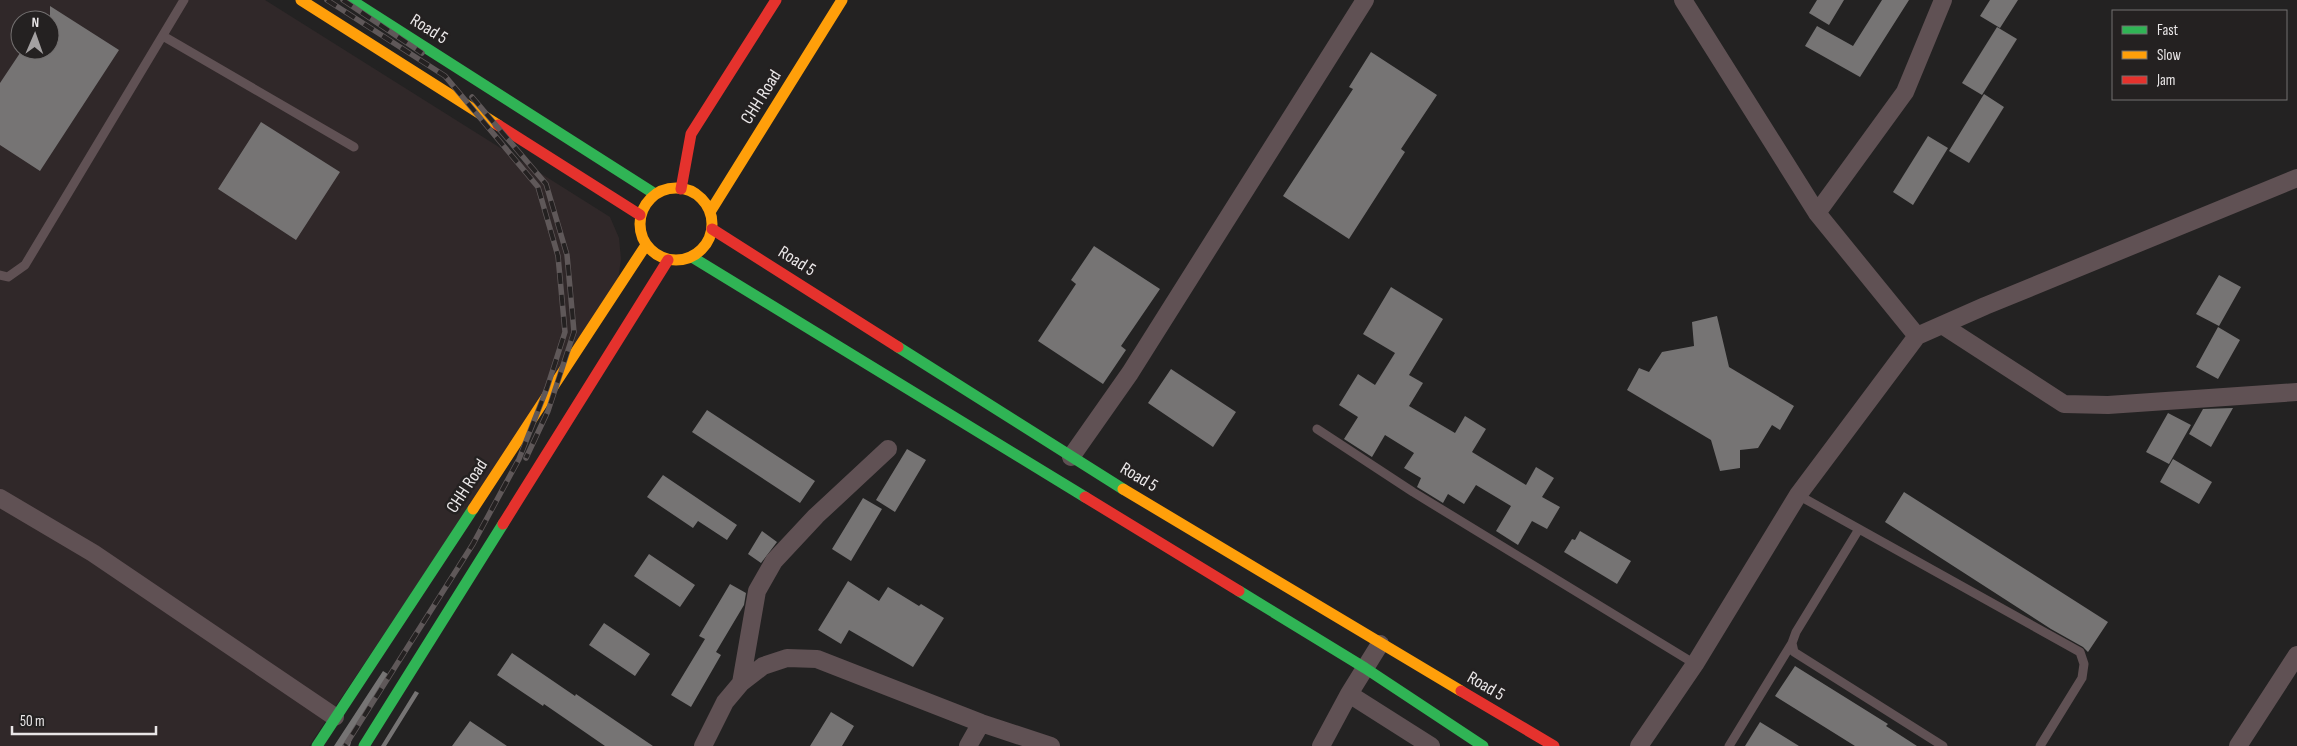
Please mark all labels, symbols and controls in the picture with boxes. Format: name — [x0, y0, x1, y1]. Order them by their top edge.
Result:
street label: Road 5 — [406, 9, 452, 49]
north arrow — [10, 10, 60, 60]
legend — [2112, 10, 2287, 100]
text: N — [31, 14, 39, 31]
text: Fast — [2157, 21, 2179, 40]
text: Slow — [2157, 46, 2181, 65]
street label: CHH Road — [736, 66, 786, 128]
text: Jam — [2156, 71, 2175, 90]
street label: Road 5 — [774, 241, 820, 281]
street label: CHH Road — [442, 455, 492, 517]
street label: Road 5 — [1116, 458, 1162, 496]
street label: Road 5 — [1463, 667, 1509, 705]
scale bar — [12, 704, 156, 736]
text: 50 m — [20, 712, 45, 731]

